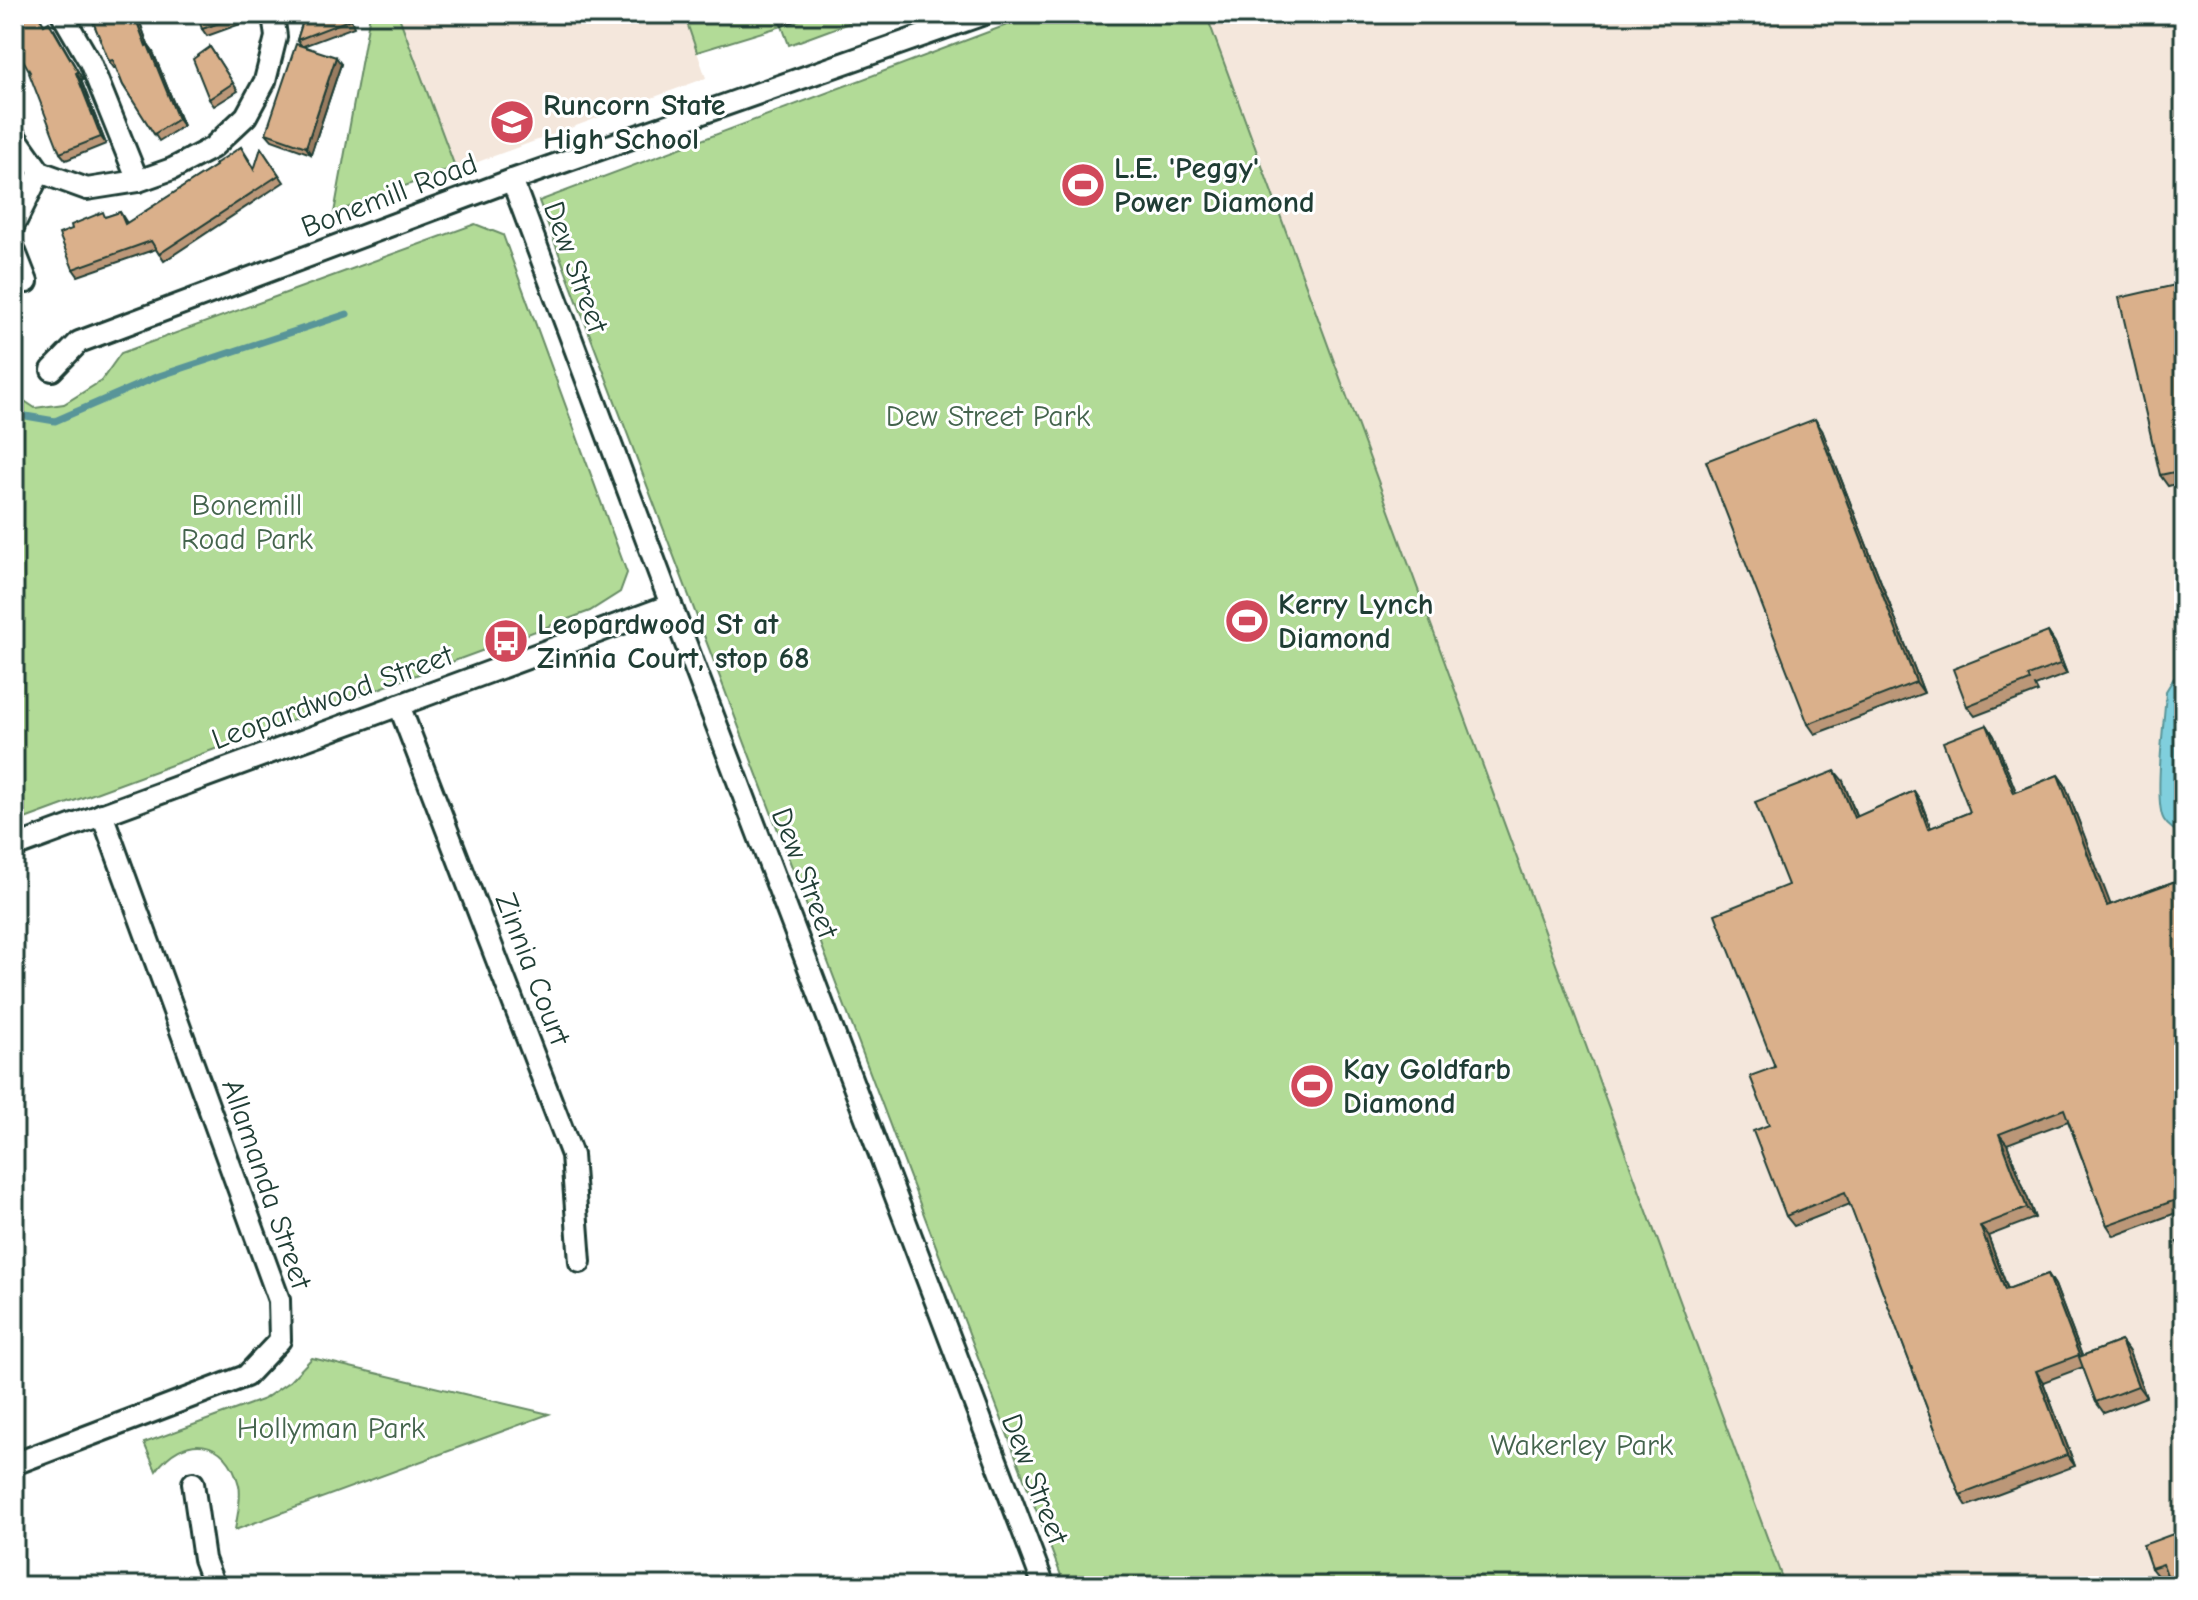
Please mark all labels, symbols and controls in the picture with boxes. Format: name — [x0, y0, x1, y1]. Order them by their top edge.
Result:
place label: Runcorn State High School — [543, 88, 726, 157]
school or university icon: Runcorn State High School — [488, 98, 536, 146]
street label: Bonemill Road — [296, 146, 482, 245]
place label: L.E. 'Peggy' Power Diamond — [1114, 151, 1315, 220]
sports icon: L.E. 'Peggy' Power Diamond — [1059, 161, 1107, 209]
street label: Dew Street — [536, 197, 616, 339]
park label: Dew Street Park — [886, 399, 1091, 434]
park label: Bonemill Road Park — [181, 488, 314, 557]
place label: Kerry Lynch Diamond — [1278, 587, 1434, 656]
sports icon: Kerry Lynch Diamond — [1223, 597, 1271, 645]
place label: Leopardwood St at Zinnia Court, stop 68 — [537, 607, 810, 676]
bus stop icon: Leopardwood St at Zinnia Court, stop 68 — [482, 617, 530, 665]
street label: Leopardwood Street — [207, 637, 459, 757]
street label: Dew Street — [764, 803, 846, 945]
street label: Zinnia Court — [488, 888, 578, 1051]
place label: Kay Goldfarb Diamond — [1343, 1052, 1511, 1121]
sports icon: Kay Goldfarb Diamond — [1288, 1062, 1336, 1110]
street label: Allamanda Street — [214, 1075, 319, 1295]
street label: Dew Street — [994, 1409, 1076, 1551]
park label: Hollyman Park — [237, 1411, 426, 1446]
park label: Wakerley Park — [1491, 1428, 1674, 1463]

